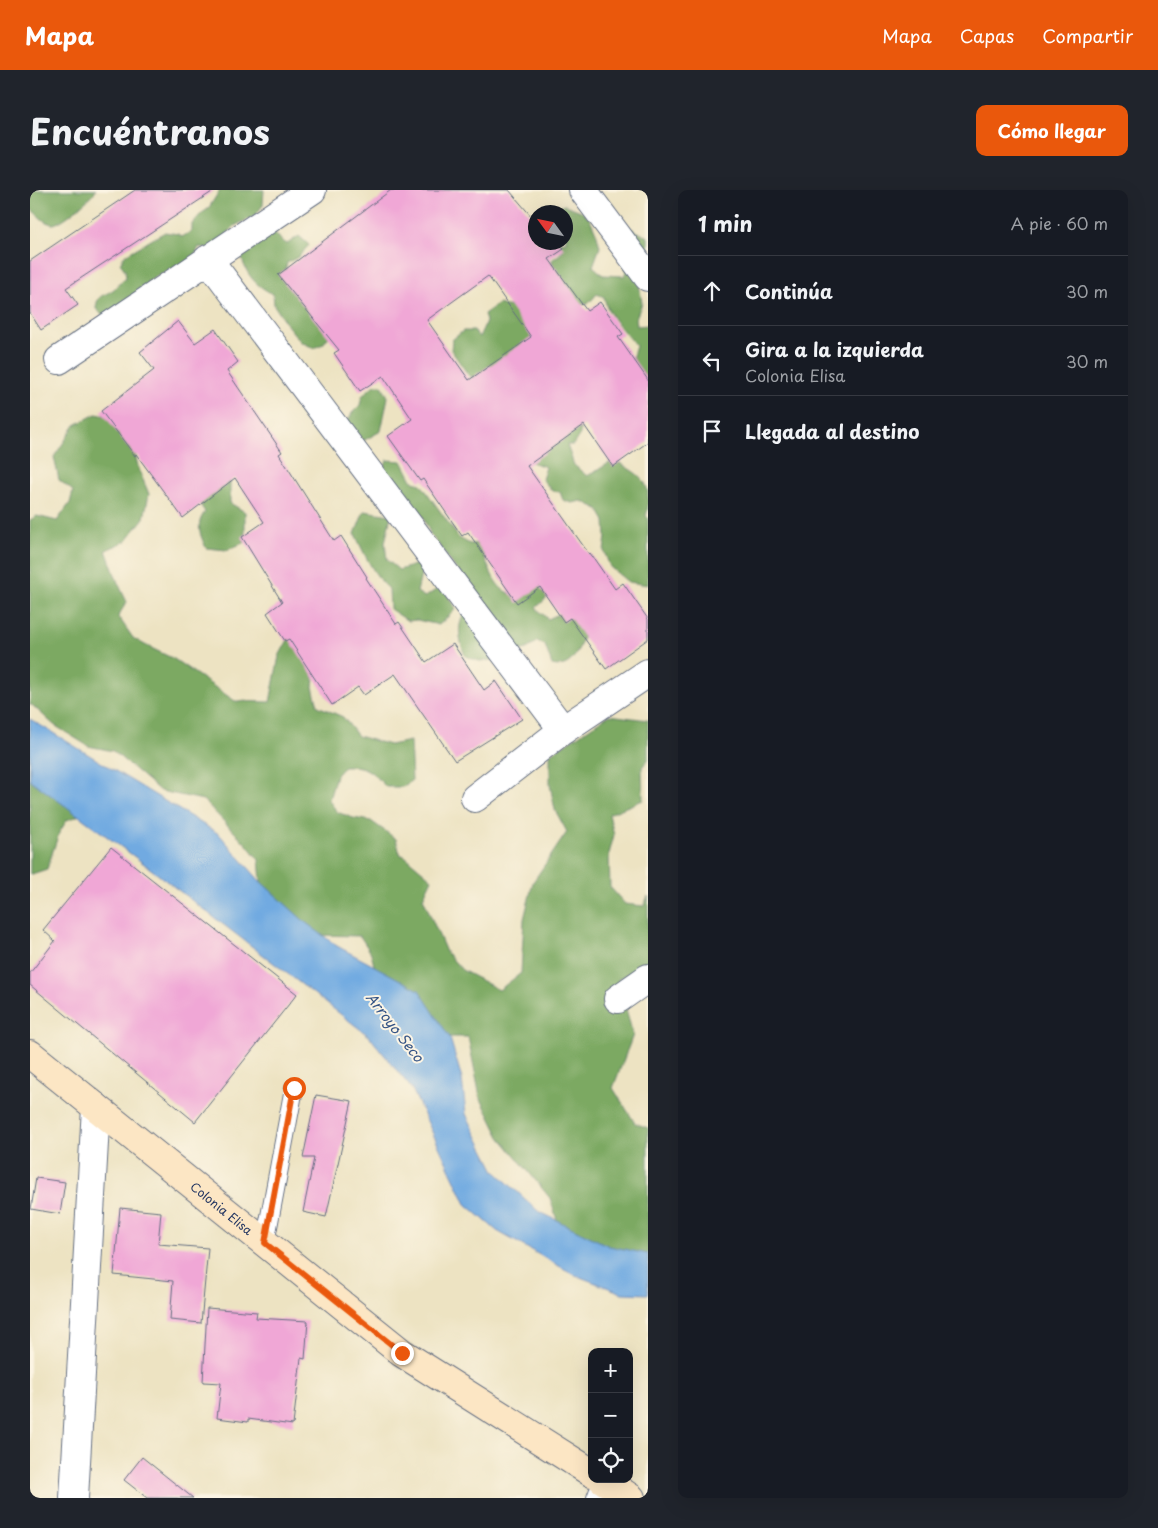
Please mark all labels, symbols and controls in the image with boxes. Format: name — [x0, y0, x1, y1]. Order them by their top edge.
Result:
text: Mapa — [25, 17, 94, 53]
text: Mapa — [882, 22, 932, 49]
text: Capas — [960, 22, 1014, 49]
text: Compartir — [1042, 22, 1133, 49]
text: Encuéntranos — [30, 104, 270, 157]
button: Cómo llegar — [976, 105, 1128, 156]
north arrow — [528, 205, 573, 250]
text: 1 min — [698, 207, 752, 239]
text: A pie · 60 m — [1011, 211, 1108, 235]
icon: ahead — [698, 277, 726, 305]
text: Continúa — [745, 277, 833, 305]
text: 30 m — [1066, 279, 1108, 303]
text: Gira a la izquierda — [745, 335, 924, 363]
icon: left — [698, 347, 726, 375]
text: 30 m — [1066, 349, 1108, 373]
text: Colonia Elisa — [745, 363, 845, 387]
icon: arrive — [698, 417, 726, 445]
text: Llegada al destino — [745, 417, 919, 445]
water label: Arroyo Seco — [361, 988, 430, 1067]
route start — [283, 1077, 306, 1100]
street label: Colonia Elisa — [187, 1177, 257, 1239]
route end — [391, 1342, 414, 1365]
map controls — [588, 1348, 633, 1483]
button: + — [588, 1348, 633, 1393]
button: − — [588, 1393, 633, 1438]
button: locate — [588, 1438, 633, 1483]

